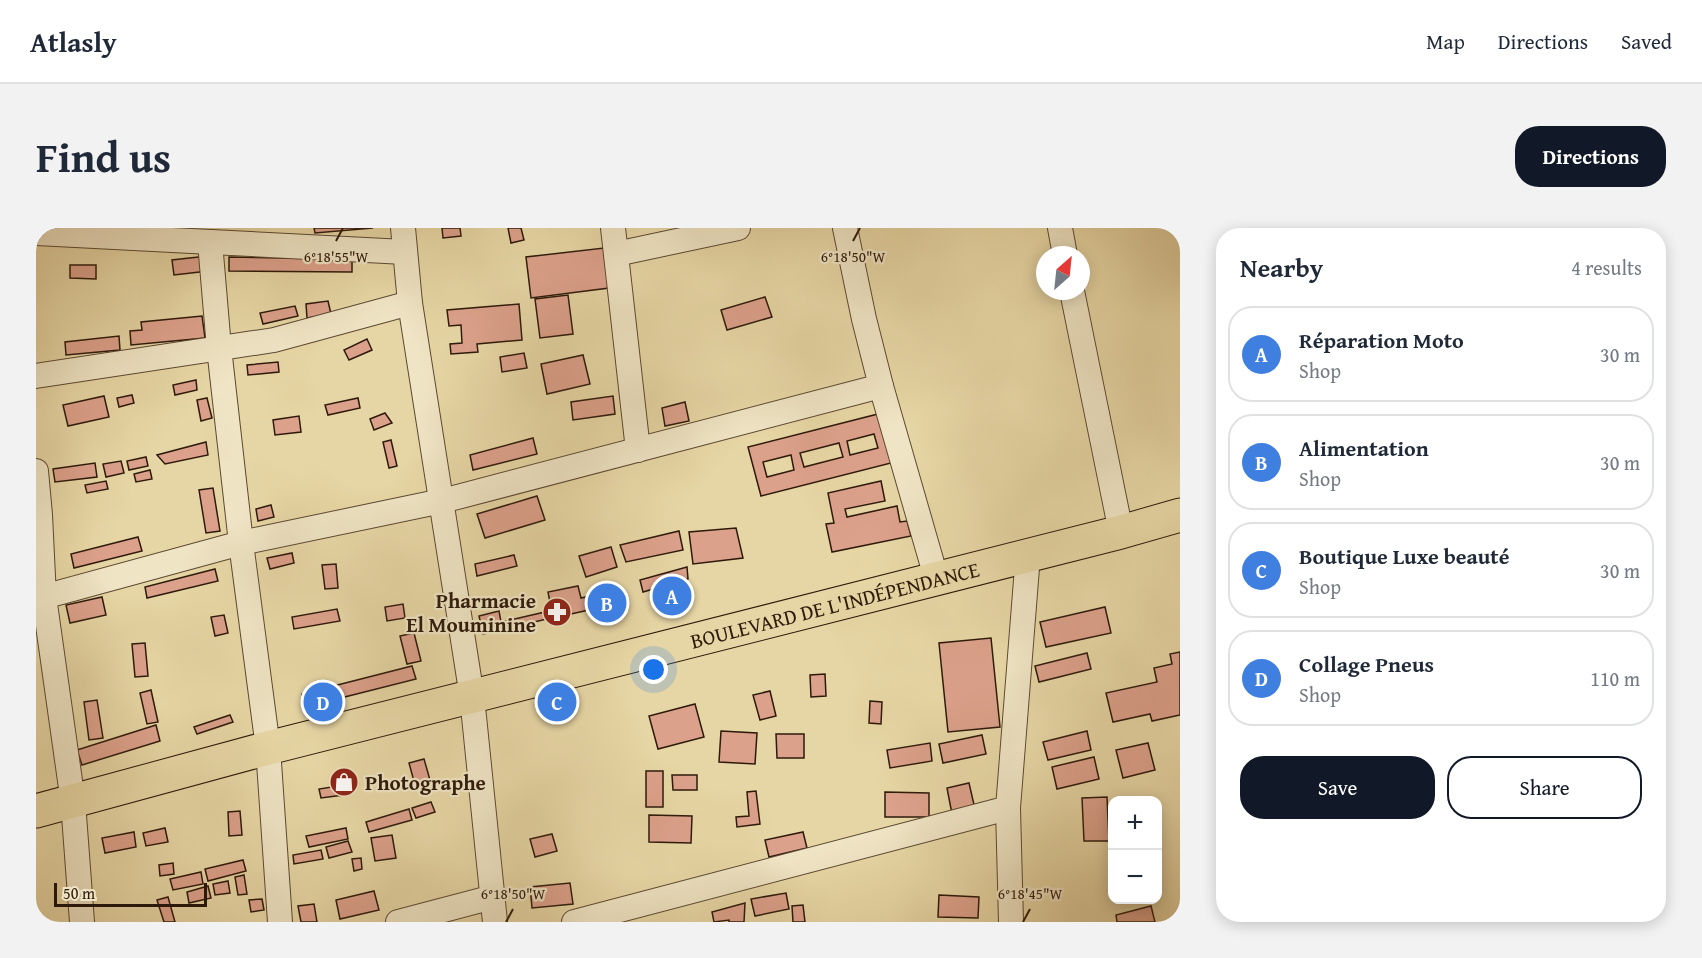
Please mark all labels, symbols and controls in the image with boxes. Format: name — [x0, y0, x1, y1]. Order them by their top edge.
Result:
text: Atlasly — [30, 21, 117, 62]
text: Map — [1426, 26, 1465, 57]
text: Directions — [1498, 26, 1588, 57]
text: Saved — [1621, 26, 1672, 57]
text: Find us — [36, 126, 171, 187]
button: Directions — [1515, 126, 1666, 187]
text: 6°18'55"W — [304, 246, 369, 267]
text: 6°18'50"W — [821, 246, 886, 267]
north arrow — [1036, 246, 1090, 300]
text: Nearby — [1240, 248, 1323, 287]
text: 4 results — [1571, 253, 1642, 282]
text: Réparation Moto — [1299, 324, 1464, 356]
text: A — [1255, 340, 1268, 369]
text: 30 m — [1600, 340, 1640, 369]
text: Shop — [1299, 356, 1341, 385]
text: Alimentation — [1299, 432, 1429, 464]
text: B — [1255, 448, 1268, 477]
text: 30 m — [1600, 448, 1640, 477]
text: Shop — [1299, 464, 1341, 493]
text: Boutique Luxe beauté — [1299, 540, 1510, 572]
street label: BOULEVARD DE L'INDÉPENDANCE — [687, 553, 983, 656]
text: C — [1256, 556, 1267, 585]
text: 30 m — [1600, 556, 1640, 585]
text: Shop — [1299, 572, 1341, 601]
pin: A — [652, 574, 692, 619]
pin: B — [588, 580, 626, 626]
place label: Pharmacie El Mouminine — [406, 585, 536, 640]
pharmacy icon: Pharmacie El Mouminine — [541, 596, 573, 628]
text: Collage Pneus — [1299, 648, 1434, 680]
your location — [639, 655, 668, 684]
text: D — [1255, 664, 1268, 693]
text: 110 m — [1590, 664, 1640, 693]
pin: D — [304, 680, 342, 724]
pin: C — [538, 680, 576, 724]
text: Shop — [1299, 680, 1341, 709]
button: Save — [1240, 756, 1435, 819]
button: Share — [1447, 756, 1642, 819]
shop icon: Photographe — [328, 766, 360, 798]
place label: Photographe — [365, 767, 486, 798]
map controls — [1108, 796, 1162, 904]
button: + — [1108, 796, 1162, 850]
button: − — [1108, 850, 1162, 904]
scale bar — [54, 880, 207, 908]
text: 50 m — [63, 881, 95, 905]
text: 6°18'50"W — [481, 883, 546, 904]
text: 6°18'45"W — [998, 883, 1063, 904]

